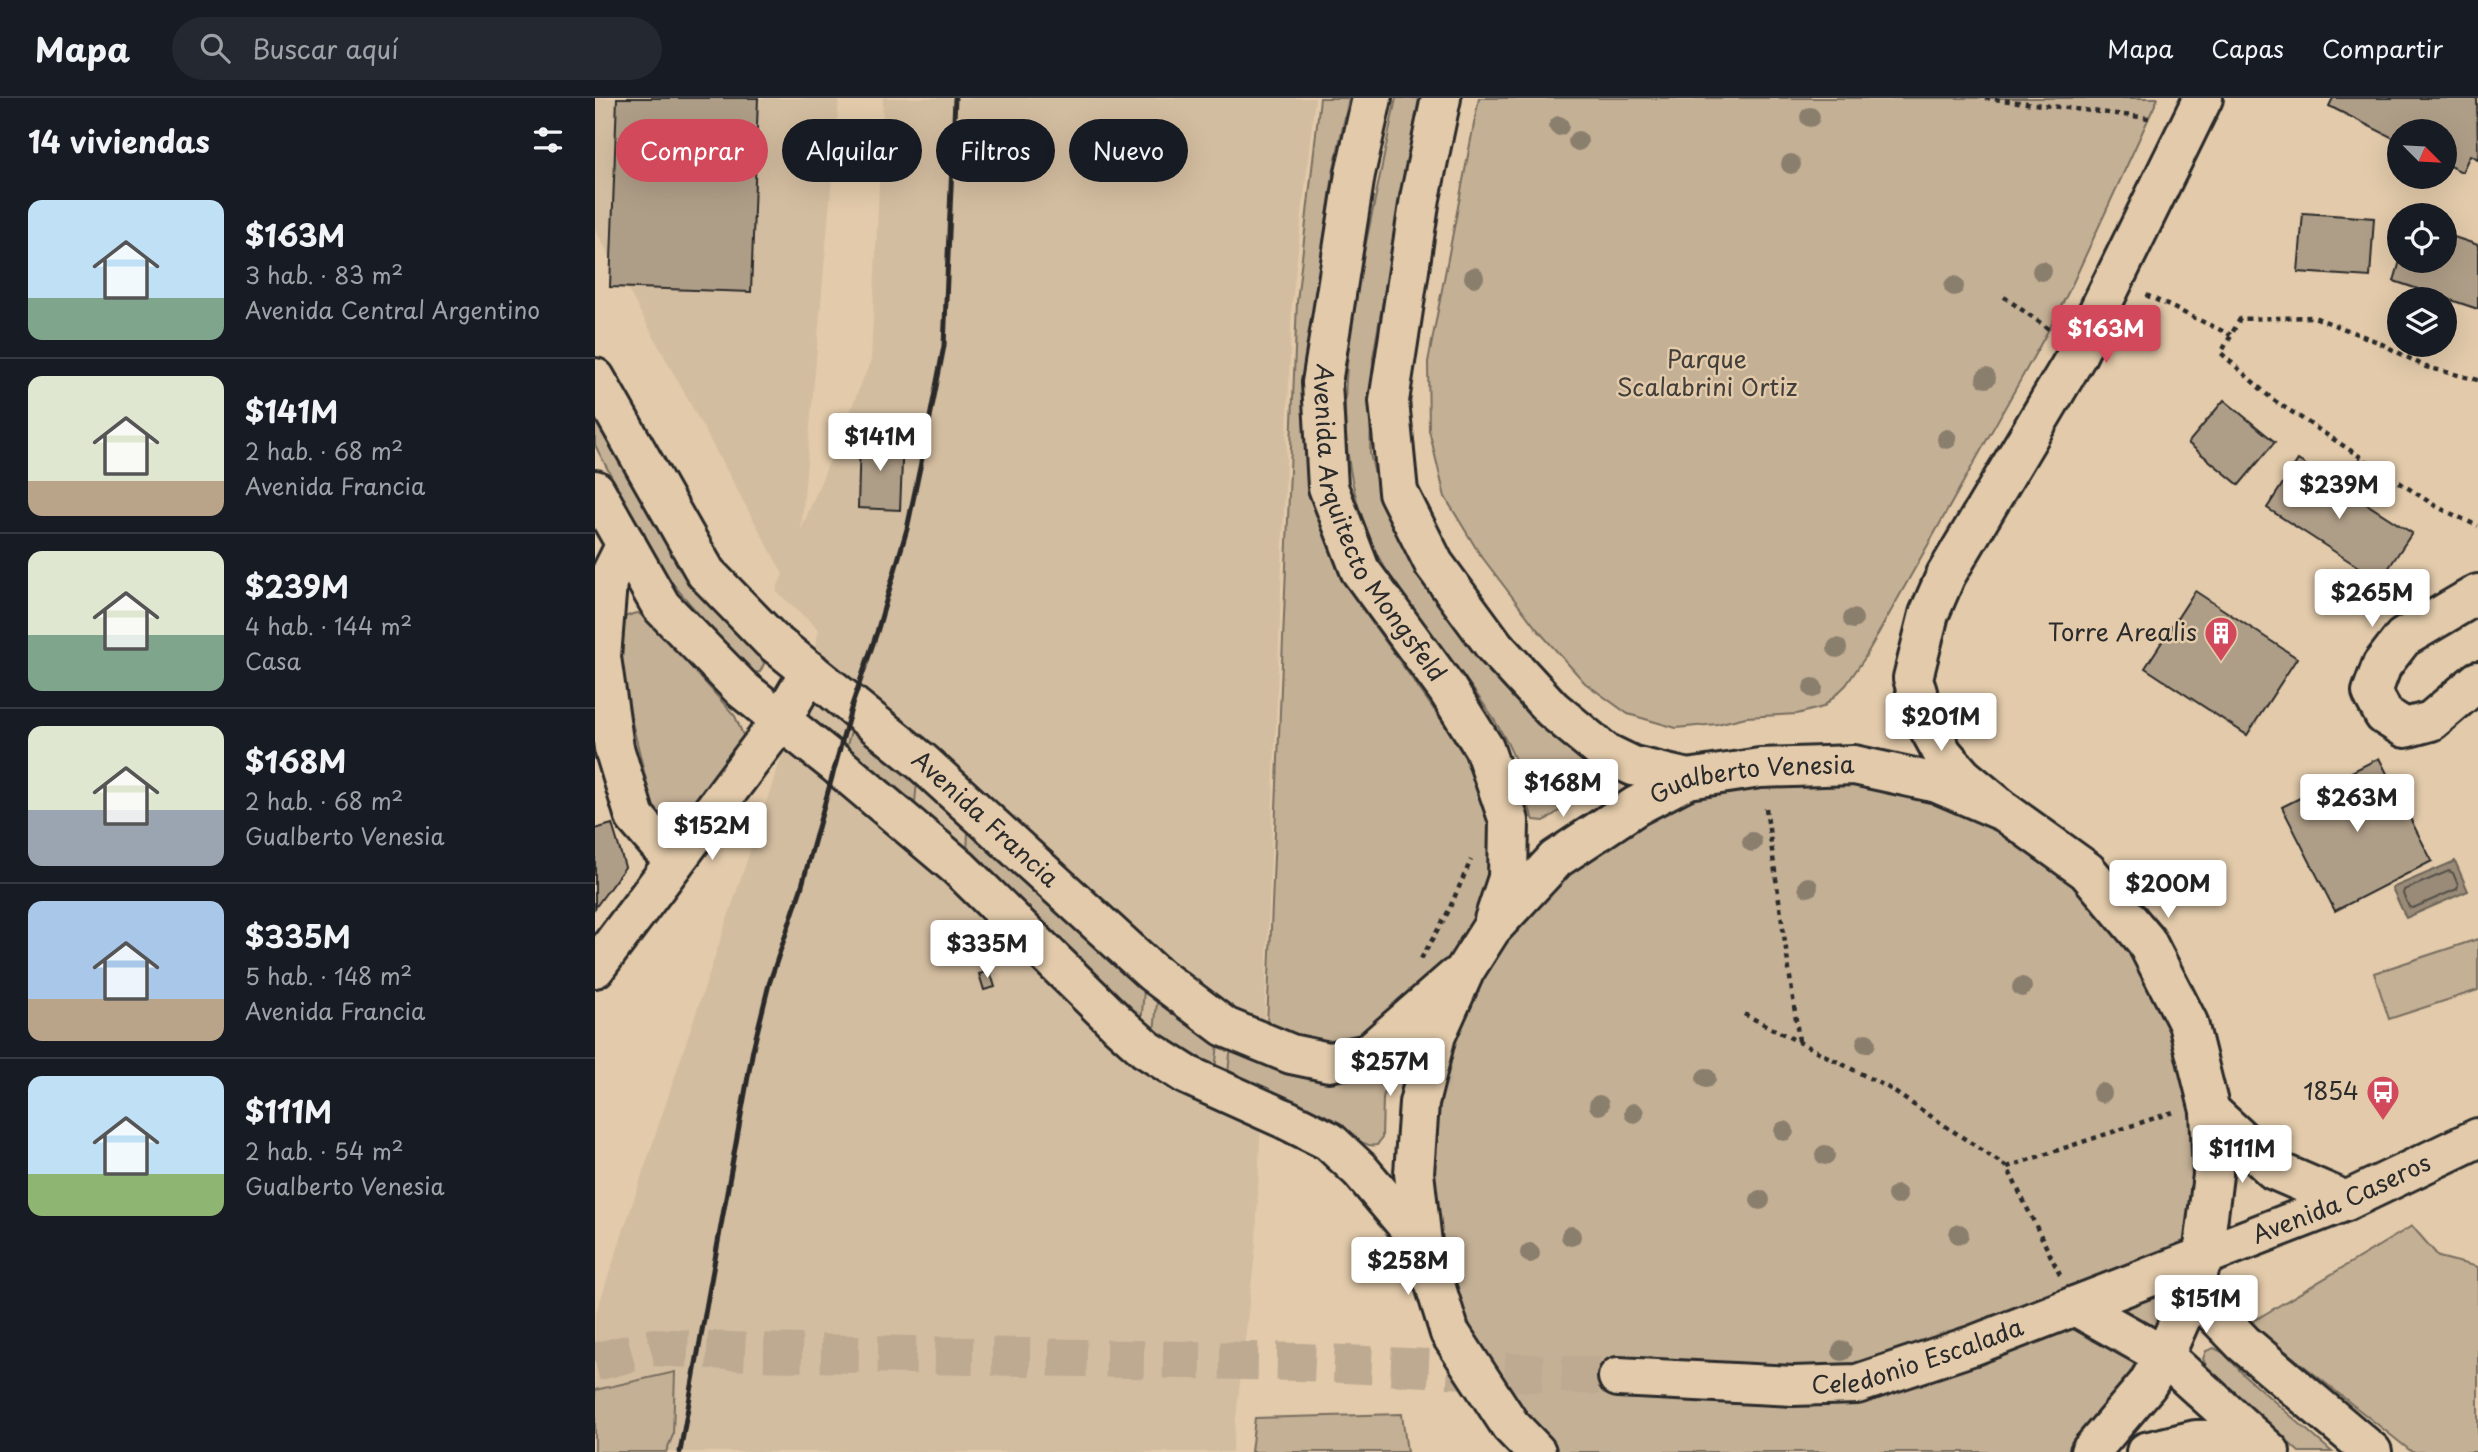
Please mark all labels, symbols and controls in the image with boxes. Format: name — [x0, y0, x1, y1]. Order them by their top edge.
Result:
search box — [172, 17, 662, 80]
text: Mapa — [35, 23, 130, 73]
icon: search — [196, 29, 234, 67]
text: Buscar aquí — [252, 29, 398, 68]
text: Mapa — [2107, 30, 2173, 66]
text: Capas — [2211, 30, 2284, 66]
text: Compartir — [2322, 30, 2443, 66]
text: 14 viviendas — [28, 118, 210, 163]
chip: Comprar — [616, 119, 768, 182]
chip: Alquilar — [782, 119, 922, 182]
chip: Filtros — [936, 119, 1055, 182]
chip: Nuevo — [1069, 119, 1188, 182]
north arrow — [2387, 119, 2457, 189]
map controls — [2387, 119, 2457, 357]
icon: filters — [529, 121, 567, 159]
button: locate — [2387, 203, 2457, 273]
text: $163M — [245, 212, 345, 257]
icon: home — [84, 228, 168, 312]
text: 3 hab. · 83 m² — [245, 257, 403, 292]
button: layers — [2387, 287, 2457, 357]
text: Avenida Central Argentino — [245, 292, 540, 327]
pin: $163M — [2057, 306, 2155, 365]
text: $163M — [2068, 310, 2144, 345]
park label: Parque Scalabrini Ortiz — [1617, 340, 1797, 404]
street label: Avenida Arquitecto Mongsfeld — [1306, 362, 1456, 688]
text: $141M — [245, 388, 338, 433]
icon: home — [84, 404, 168, 488]
pin: $141M — [831, 414, 929, 473]
text: $141M — [844, 418, 916, 453]
text: 2 hab. · 68 m² — [245, 433, 403, 468]
pin: $239M — [2290, 462, 2388, 521]
text: $239M — [2299, 466, 2379, 501]
text: Avenida Francia — [245, 468, 425, 503]
text: $239M — [245, 563, 349, 608]
pin: $265M — [2323, 570, 2421, 629]
text: $265M — [2331, 574, 2413, 609]
icon: home — [84, 579, 168, 663]
text: 4 hab. · 144 m² — [245, 608, 412, 643]
place label: Torre Arealis — [2048, 613, 2197, 649]
building icon: Torre Arealis — [2202, 614, 2240, 663]
text: Casa — [245, 643, 301, 678]
pin: $201M — [1892, 694, 1990, 753]
text: $201M — [1902, 698, 1980, 733]
text: $168M — [245, 738, 346, 783]
street label: Avenida Francia — [905, 741, 1068, 895]
street label: Gualberto Venesia — [1642, 745, 1855, 812]
icon: home — [84, 754, 168, 838]
pin: $168M — [1514, 760, 1612, 819]
text: $168M — [1524, 764, 1602, 799]
pin: $263M — [2308, 774, 2406, 834]
text: $263M — [2316, 779, 2398, 814]
text: 2 hab. · 68 m² — [245, 783, 403, 818]
pin: $152M — [663, 802, 761, 862]
text: $152M — [674, 807, 750, 842]
text: Gualberto Venesia — [245, 818, 445, 853]
pin: $200M — [2119, 860, 2217, 920]
text: $200M — [2125, 865, 2211, 900]
text: $335M — [245, 913, 351, 958]
pin: $335M — [938, 920, 1036, 980]
text: $335M — [946, 925, 1028, 960]
icon: home — [84, 929, 168, 1013]
text: 5 hab. · 148 m² — [245, 958, 412, 993]
text: Avenida Francia — [245, 993, 425, 1028]
pin: $257M — [1341, 1038, 1439, 1098]
text: $257M — [1351, 1043, 1429, 1078]
place label: 1854 — [2303, 1072, 2359, 1108]
bus stop icon: 1854 — [2364, 1073, 2402, 1122]
text: $111M — [245, 1088, 332, 1133]
icon: home — [84, 1104, 168, 1188]
pin: $111M — [2193, 1126, 2291, 1185]
text: $111M — [2209, 1130, 2275, 1165]
text: 2 hab. · 54 m² — [245, 1133, 404, 1168]
street label: Avenida Caseros — [2246, 1143, 2436, 1252]
text: Gualberto Venesia — [245, 1168, 445, 1203]
pin: $258M — [1359, 1238, 1457, 1297]
text: $258M — [1367, 1242, 1449, 1277]
pin: $151M — [2157, 1276, 2255, 1335]
text: $151M — [2171, 1280, 2241, 1315]
street label: Celedonio Escalada — [1811, 1308, 2028, 1401]

